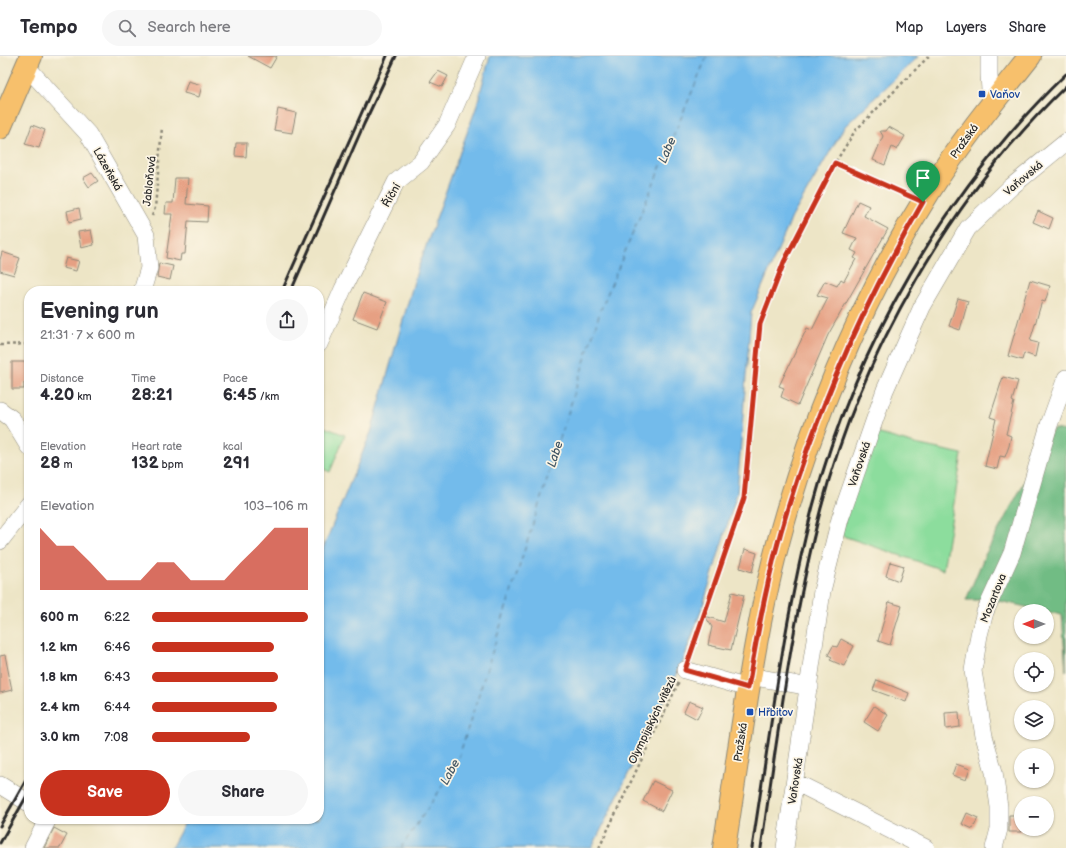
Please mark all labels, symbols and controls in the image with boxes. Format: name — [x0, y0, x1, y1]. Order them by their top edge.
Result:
search box — [102, 10, 382, 46]
text: Tempo — [20, 16, 78, 39]
icon: search — [116, 17, 138, 39]
text: Search here — [148, 18, 231, 37]
text: Map — [895, 19, 923, 36]
text: Layers — [945, 19, 987, 36]
text: Share — [1009, 19, 1046, 36]
place label: Vaňov — [990, 88, 1021, 101]
marker: Vaňov — [977, 89, 987, 99]
street label: Pražská — [948, 122, 981, 161]
water label: Labe — [655, 135, 680, 165]
street label: Lázeňská — [90, 145, 125, 193]
street label: Jabloňová — [140, 155, 159, 207]
street label: Vaňovská — [1001, 158, 1045, 198]
pin — [906, 161, 940, 202]
icon: arrive — [912, 167, 934, 189]
street label: Říční — [379, 180, 404, 209]
text: Evening run — [40, 298, 159, 325]
button: share — [266, 299, 308, 341]
text: 21:31 · 7 × 600 m — [40, 327, 135, 343]
text: Distance — [40, 372, 84, 385]
text: Time — [131, 372, 156, 385]
text: Pace — [223, 372, 248, 385]
text: 4.20 — [40, 385, 74, 405]
text: 28:21 — [131, 385, 173, 405]
text: 6:45 — [223, 385, 257, 405]
text: km — [74, 390, 92, 403]
text: /km — [257, 390, 279, 403]
water label: Labe — [544, 439, 567, 469]
text: Elevation — [40, 440, 86, 453]
text: Heart rate — [131, 440, 182, 453]
text: kcal — [223, 440, 242, 453]
street label: Vaňovská — [846, 440, 873, 488]
text: 28 — [40, 453, 60, 473]
text: 132 — [131, 453, 159, 473]
text: 291 — [223, 453, 250, 473]
text: m — [60, 458, 72, 471]
text: bpm — [159, 458, 183, 471]
text: Elevation — [40, 498, 94, 514]
text: 103–106 m — [244, 498, 308, 514]
street label: Mozartova — [978, 572, 1009, 625]
north arrow — [1014, 604, 1054, 644]
map controls — [1014, 604, 1054, 836]
text: 600 m — [40, 609, 79, 625]
text: 6:22 — [104, 609, 130, 625]
text: 1.2 km — [40, 639, 78, 655]
text: 6:46 — [104, 639, 130, 655]
button: locate — [1014, 652, 1054, 692]
text: 1.8 km — [40, 669, 78, 685]
text: 6:43 — [104, 669, 131, 685]
street label: Olympijských vítězů — [626, 674, 679, 766]
text: 2.4 km — [40, 699, 80, 715]
text: 6:44 — [104, 699, 130, 715]
button: layers — [1014, 700, 1054, 740]
place label: Hřbitov — [758, 706, 794, 719]
marker: Hřbitov — [745, 707, 755, 717]
street label: Pražská — [731, 722, 750, 762]
text: 3.0 km — [40, 729, 80, 745]
text: 7:08 — [104, 729, 128, 745]
button: + — [1014, 748, 1054, 788]
water label: Labe — [437, 757, 464, 788]
street label: Vaňovská — [785, 757, 806, 805]
button: Save — [40, 770, 170, 816]
button: Share — [178, 770, 308, 816]
button: − — [1014, 796, 1054, 836]

